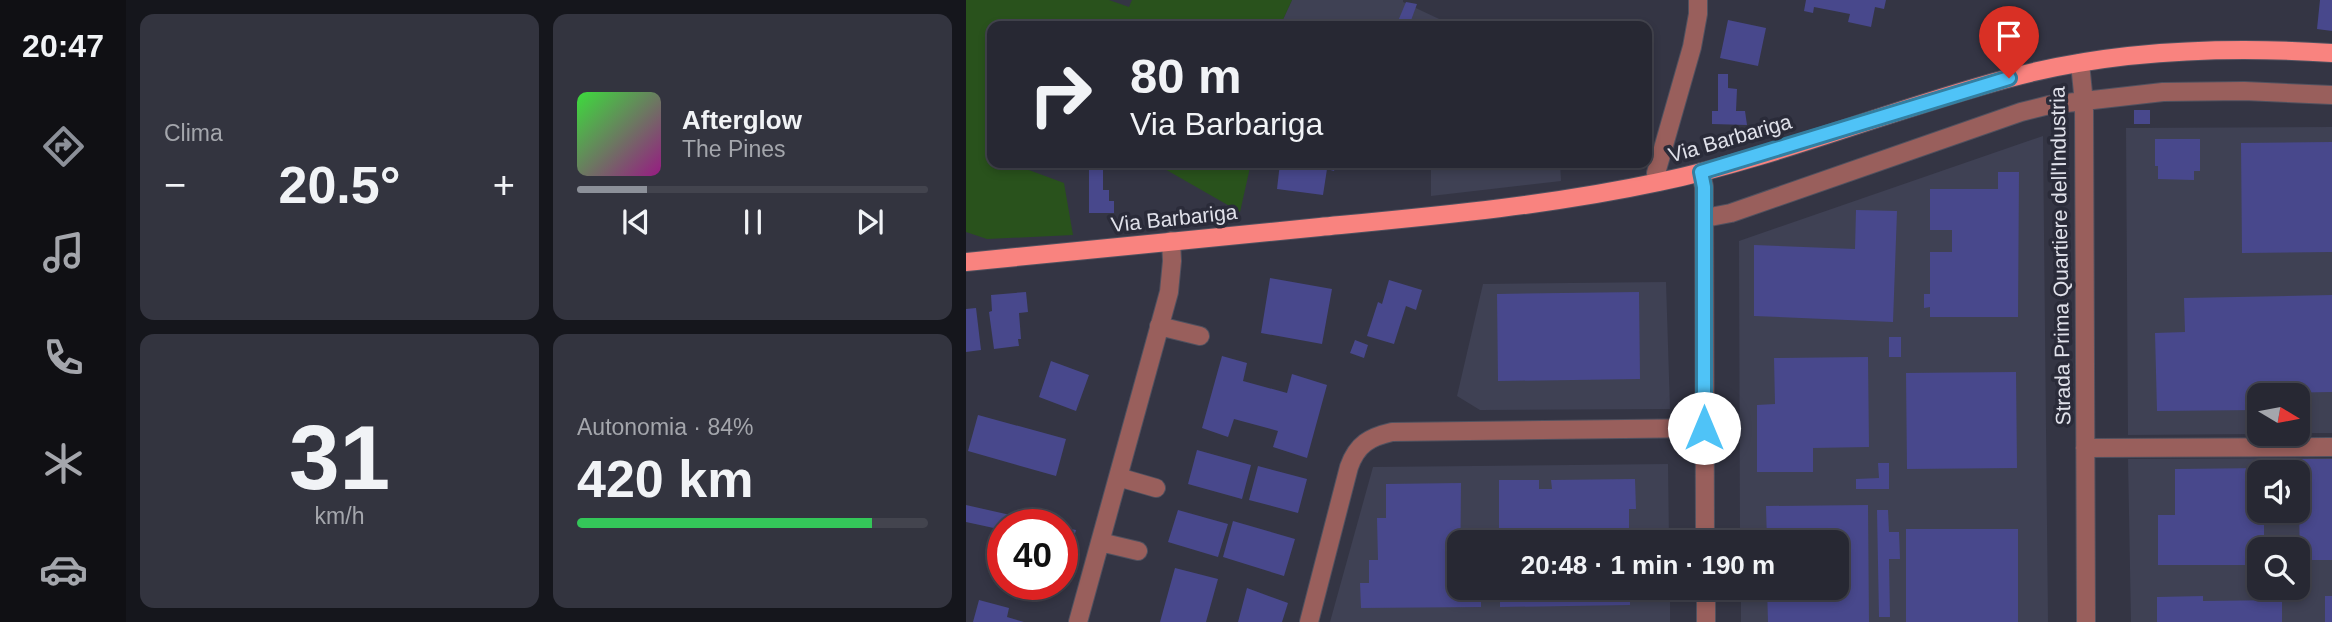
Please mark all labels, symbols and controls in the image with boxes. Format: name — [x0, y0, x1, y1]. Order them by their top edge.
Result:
pin — [1979, 6, 2039, 78]
icon: arrive — [1990, 17, 2028, 55]
text: 20:47 — [22, 28, 104, 64]
icon: right — [1015, 49, 1106, 140]
text: 80 m — [1130, 49, 1242, 103]
street label: Strada Prima Quartiere dell'Industria — [2046, 86, 2074, 426]
text: Afterglow — [682, 105, 802, 135]
text: Via Barbariga — [1130, 106, 1323, 142]
street label: Via Barbariga — [1666, 109, 1794, 167]
text: Clima — [164, 120, 223, 146]
icon: directions — [39, 122, 88, 171]
text: The Pines — [682, 136, 786, 162]
text: 20.5° — [278, 156, 401, 214]
text: − — [164, 164, 186, 206]
text: + — [493, 164, 515, 206]
street label: Via Barbariga — [1110, 200, 1239, 236]
icon: previous — [617, 203, 655, 241]
icon: pause — [734, 203, 772, 241]
icon: next — [851, 203, 889, 241]
icon: music — [39, 228, 88, 277]
icon: phone — [39, 333, 88, 382]
north arrow — [2247, 383, 2310, 446]
map controls — [2247, 383, 2310, 600]
position arrow — [1667, 391, 1741, 465]
text: 31 — [289, 407, 390, 508]
text: Autonomia · 84% — [577, 414, 753, 440]
icon: climate — [39, 439, 88, 488]
text: 420 km — [577, 450, 753, 508]
button: sound — [2247, 460, 2310, 523]
text: km/h — [315, 503, 364, 529]
speed limit sign: 40 — [987, 509, 1078, 600]
button: search — [2247, 537, 2310, 600]
icon: car — [39, 545, 88, 594]
text: 20:48 · 1 min · 190 m — [1521, 550, 1775, 580]

